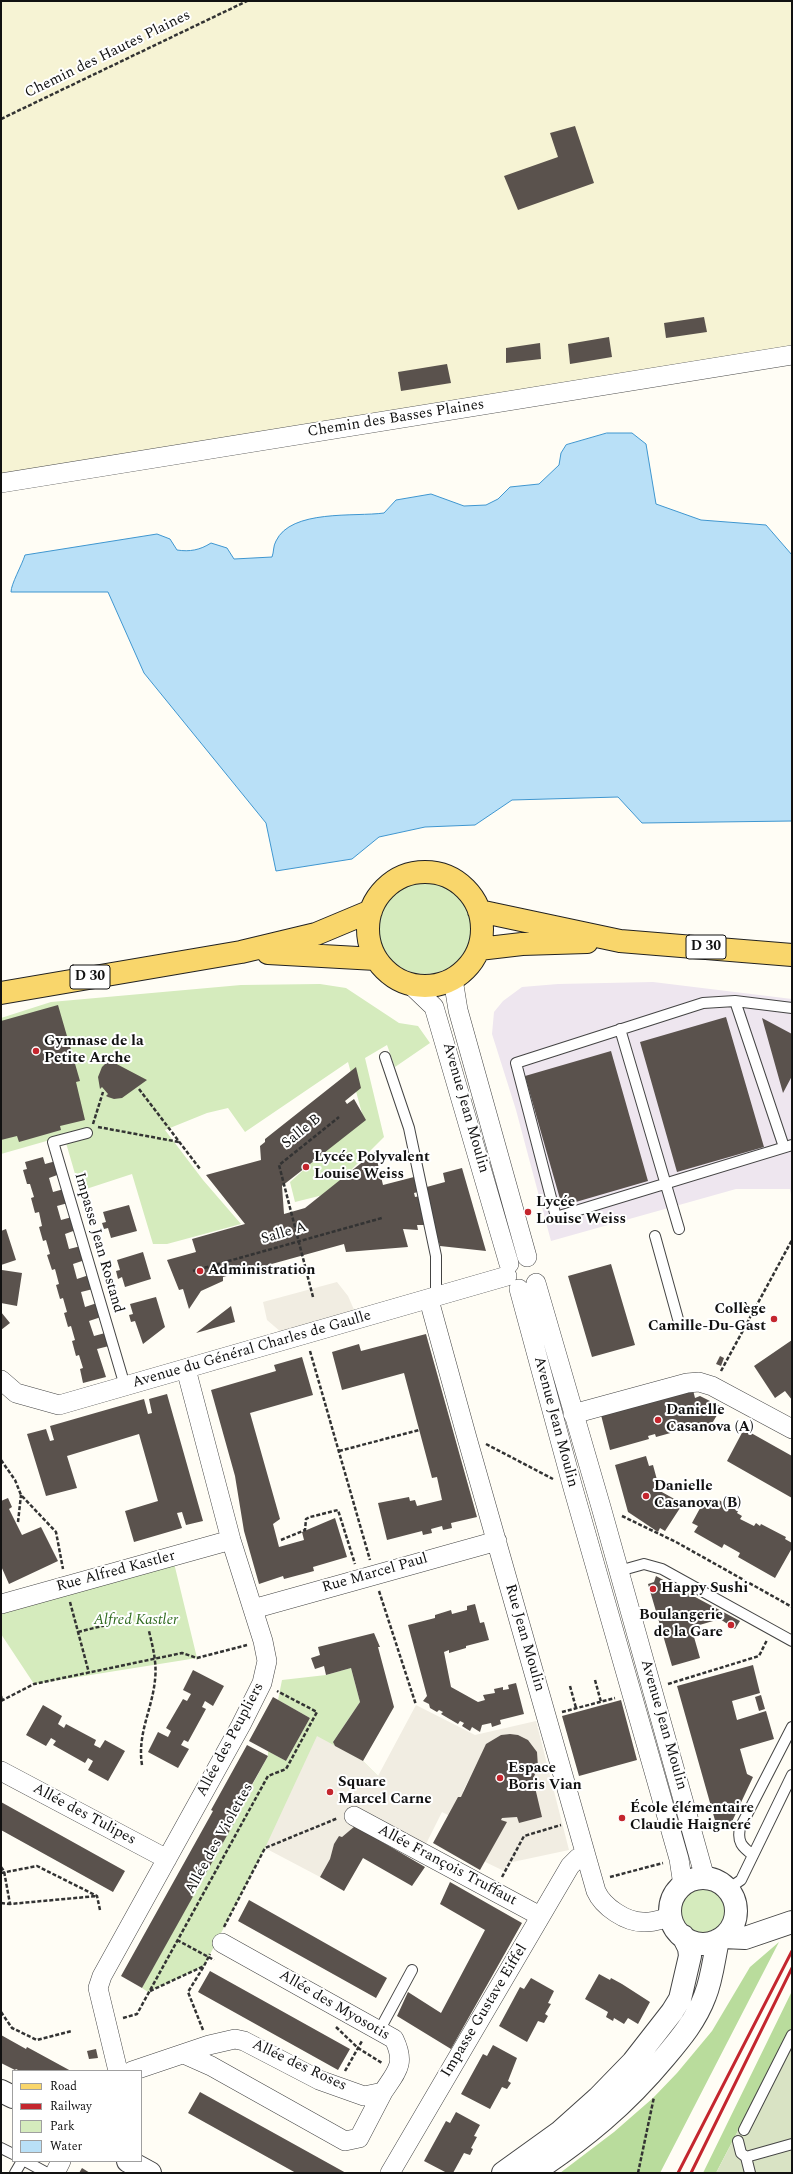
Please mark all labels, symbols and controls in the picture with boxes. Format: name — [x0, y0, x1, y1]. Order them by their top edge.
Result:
street label: Chemin des Hautes Plaines — [22, 7, 194, 103]
street label: Chemin des Basses Plaines — [306, 396, 486, 442]
road number: D 30 — [686, 935, 726, 959]
road number: D 30 — [70, 965, 110, 989]
place label: Gymnase de la Petite Arche — [44, 1033, 144, 1068]
street label: Avenue Jean Moulin — [438, 1041, 492, 1175]
marker: Gymnase de la Petite Arche — [31, 1046, 41, 1056]
street label: Salle B — [279, 1111, 325, 1153]
place label: Lycée Polyvalent Louise Weiss — [314, 1149, 430, 1184]
marker: Lycée Polyvalent Louise Weiss — [301, 1162, 311, 1172]
street label: Impasse Jean Rostand — [69, 1171, 127, 1315]
place label: Lycée Louise Weiss — [536, 1194, 626, 1229]
marker: Lycée Louise Weiss — [523, 1207, 533, 1217]
street label: Salle A — [259, 1219, 309, 1249]
place label: Administration — [208, 1262, 316, 1280]
marker: Administration — [195, 1266, 205, 1276]
place label: Collège Camille-Du-Gast — [648, 1301, 766, 1336]
street label: Avenue du Général Charles de Gaulle — [131, 1307, 373, 1393]
marker: Collège Camille-Du-Gast — [769, 1314, 779, 1324]
street label: Avenue Jean Moulin — [529, 1355, 581, 1489]
place label: Danielle Casanova (A) — [666, 1402, 754, 1437]
marker: Danielle Casanova (A) — [653, 1415, 663, 1425]
place label: Danielle Casanova (B) — [654, 1478, 741, 1513]
marker: Danielle Casanova (B) — [641, 1491, 651, 1501]
street label: Rue Alfred Kastler — [55, 1547, 177, 1597]
street label: Rue Marcel Paul — [320, 1550, 430, 1598]
place label: Happy Sushi — [661, 1580, 748, 1598]
street label: Rue Jean Moulin — [500, 1582, 548, 1694]
marker: Happy Sushi — [648, 1584, 658, 1594]
place label: Boulangerie de la Gare — [639, 1607, 723, 1642]
park label: Alfred Kastler — [94, 1612, 178, 1630]
marker: Boulangerie de la Gare — [726, 1620, 736, 1630]
street label: Avenue Jean Moulin — [636, 1658, 690, 1792]
street label: Allée des Peupliers — [193, 1680, 269, 1800]
place label: Espace Boris Vian — [508, 1760, 582, 1795]
marker: Espace Boris Vian — [495, 1773, 505, 1783]
place label: Square Marcel Carne — [338, 1774, 432, 1809]
street label: Allée des Tulipes — [30, 1780, 138, 1850]
street label: Allée des Violettes — [182, 1780, 258, 1898]
marker: Square Marcel Carne — [325, 1787, 335, 1797]
place label: École élémentaire Claudie Haigneré — [630, 1800, 754, 1835]
marker: École élémentaire Claudie Haigneré — [617, 1813, 627, 1823]
street label: Allée François Truffaut — [374, 1822, 520, 1910]
street label: Impasse Gustave Eiffel — [438, 1941, 532, 2081]
street label: Allée des Myosotis — [275, 1967, 393, 2045]
street label: Allée des Roses — [249, 2036, 349, 2096]
legend — [12, 2070, 142, 2162]
text: Road — [50, 2077, 77, 2096]
text: Railway — [50, 2097, 92, 2116]
text: Park — [50, 2117, 75, 2136]
text: Water — [50, 2137, 82, 2156]

